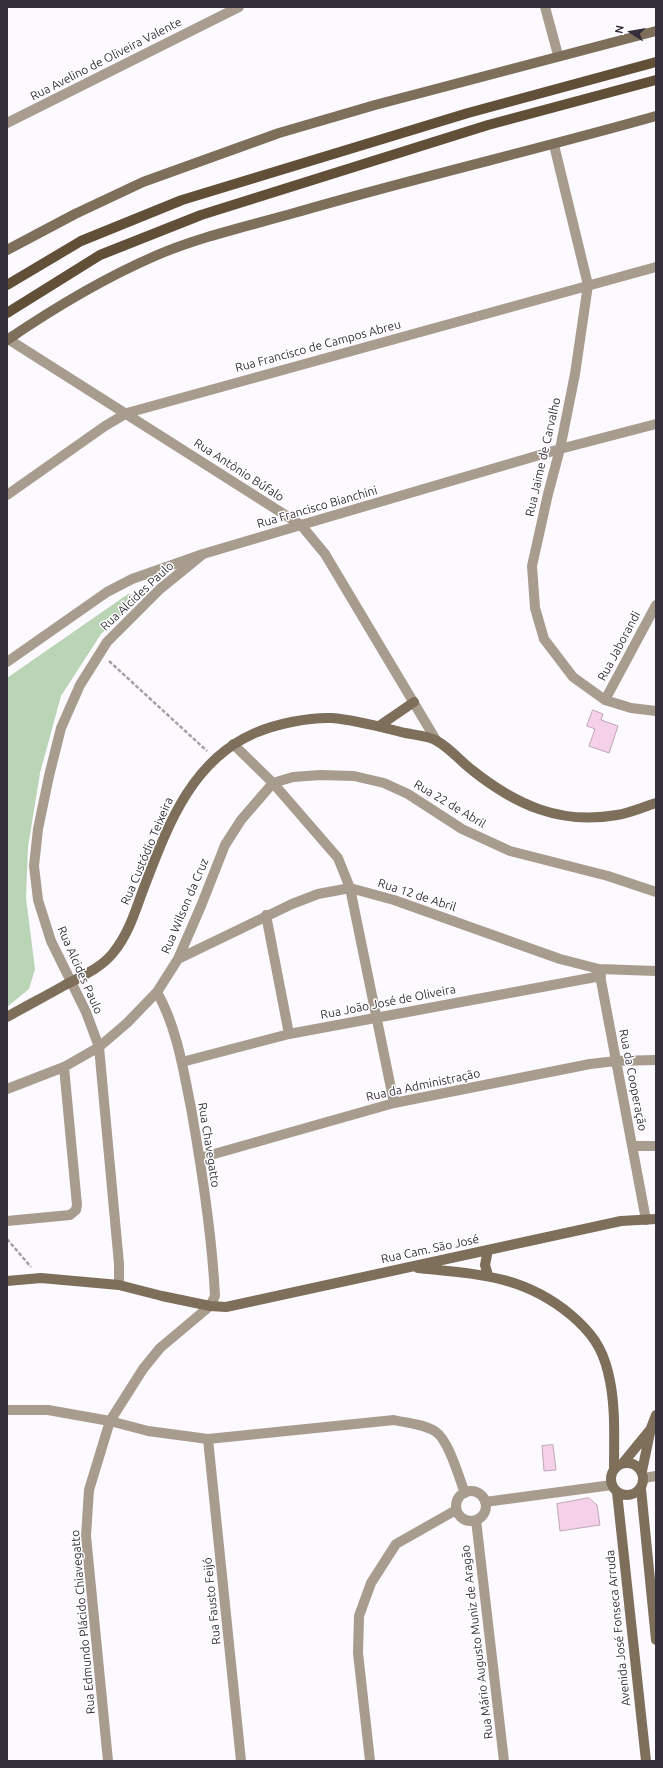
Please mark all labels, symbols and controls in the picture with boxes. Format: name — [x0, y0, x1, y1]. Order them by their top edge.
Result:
north arrow — [611, 12, 651, 52]
street label: Rua Avelino de Oliveira Valente — [28, 14, 184, 104]
text: N — [613, 24, 626, 35]
street label: Rua Francisco de Campos Abreu — [234, 317, 402, 375]
street label: Rua Jaime de Carvalho — [522, 396, 564, 518]
street label: Rua Antônio Búfalo — [191, 436, 287, 504]
street label: Rua Francisco Bianchini — [255, 483, 379, 531]
street label: Rua Alcides Paulo — [98, 558, 176, 634]
street label: Rua Jaborandi — [595, 609, 643, 683]
street label: Rua 22 de Abril — [411, 777, 489, 831]
street label: Rua Custódio Teixeira — [118, 795, 176, 907]
street label: Rua Wilson da Cruz — [158, 856, 212, 956]
street label: Rua 12 de Abril — [376, 876, 458, 914]
street label: Rua Alcides Paulo — [54, 924, 106, 1016]
street label: Rua João José de Oliveira — [319, 982, 457, 1022]
street label: Rua da Cooperação — [616, 1028, 650, 1132]
street label: Rua da Administração — [365, 1066, 481, 1104]
street label: Rua Chavegatto — [195, 1102, 223, 1188]
street label: Rua Cam. São José — [380, 1232, 480, 1266]
street label: Rua Edmundo Plácido Chiavegatto — [68, 1529, 98, 1715]
street label: Rua Mário Augusto Muniz de Aragão — [458, 1544, 496, 1740]
street label: Avenida José Fonseca Arruda — [603, 1549, 633, 1707]
street label: Rua Fausto Feijó — [200, 1557, 224, 1645]

